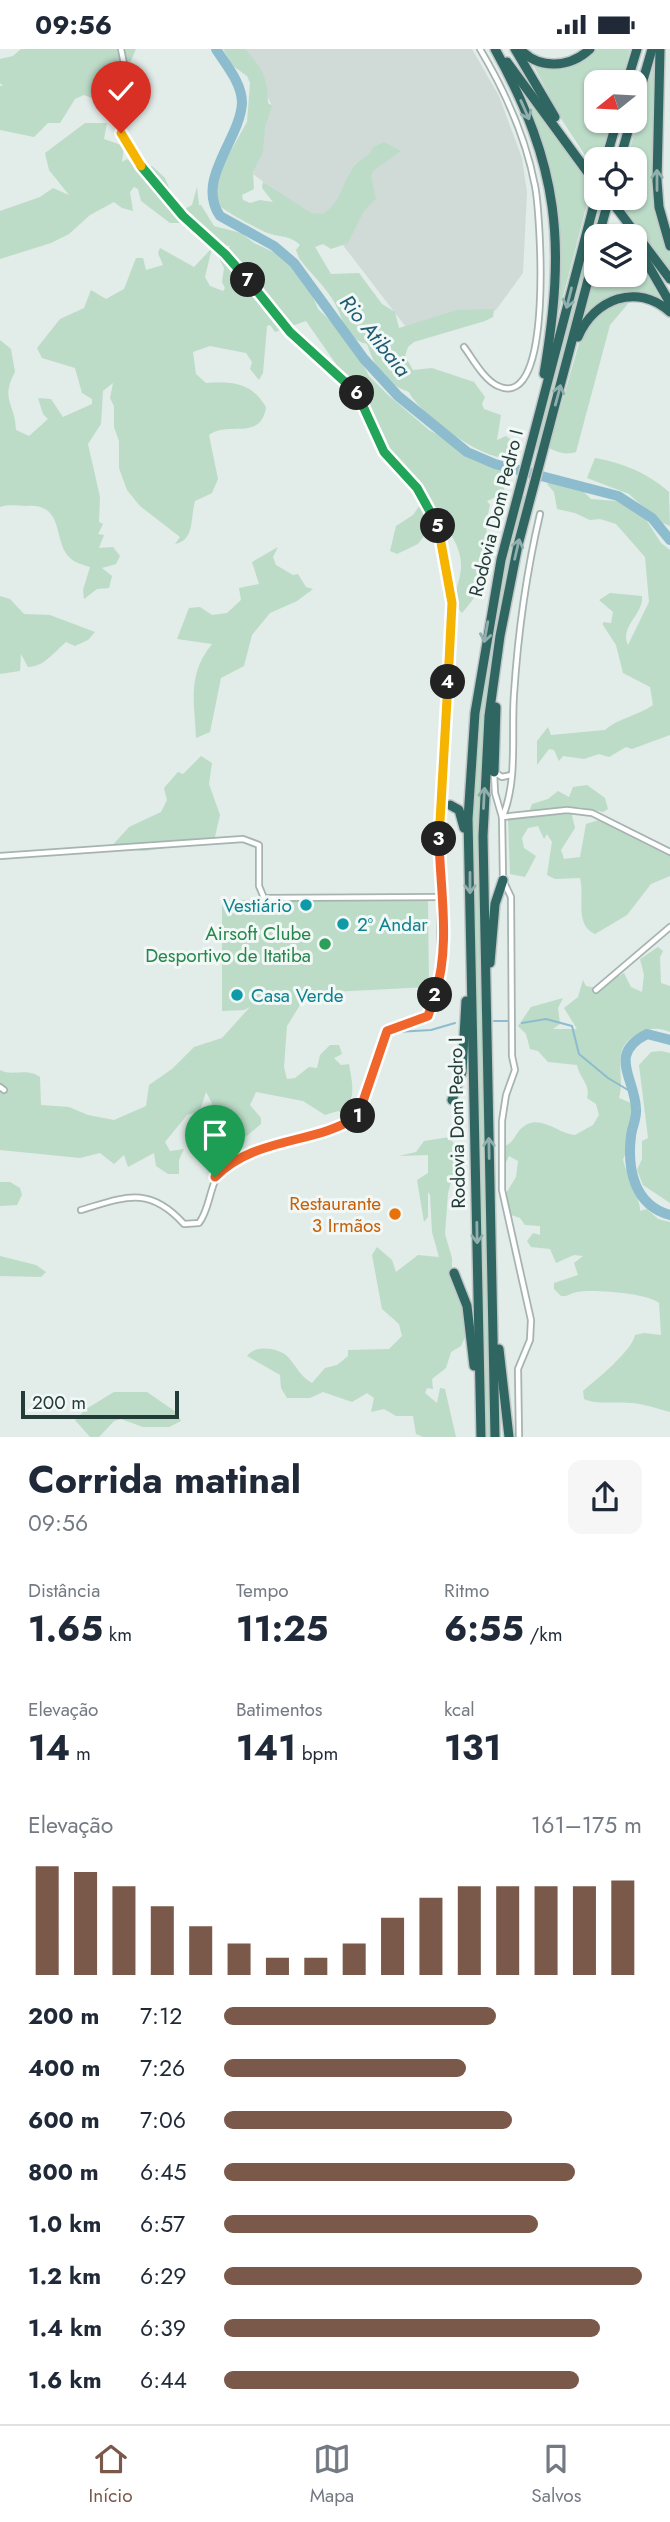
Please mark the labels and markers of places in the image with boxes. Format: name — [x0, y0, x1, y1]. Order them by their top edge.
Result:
pin — [91, 61, 151, 133]
pin: 7 — [230, 263, 266, 297]
pin: 6 — [340, 375, 374, 411]
pin: 5 — [420, 509, 456, 543]
pin: 4 — [430, 665, 466, 699]
pin: 3 — [422, 821, 457, 857]
place label: Vestiário — [223, 892, 292, 919]
marker: Vestiário — [298, 897, 314, 913]
place label: 2º Andar — [357, 911, 428, 938]
marker: 2º Andar — [335, 916, 351, 932]
place label: Airsoft Clube Desportivo de Itatiba — [145, 920, 311, 969]
marker: Airsoft Clube Desportivo de Itatiba — [317, 936, 333, 952]
pin: 2 — [418, 977, 452, 1013]
place label: Casa Verde — [251, 982, 344, 1009]
marker: Casa Verde — [229, 987, 245, 1003]
pin: 1 — [340, 1099, 376, 1133]
pin — [185, 1105, 245, 1177]
place label: Restaurante 3 Irmãos — [289, 1190, 381, 1239]
marker: Restaurante 3 Irmãos — [387, 1206, 403, 1222]

